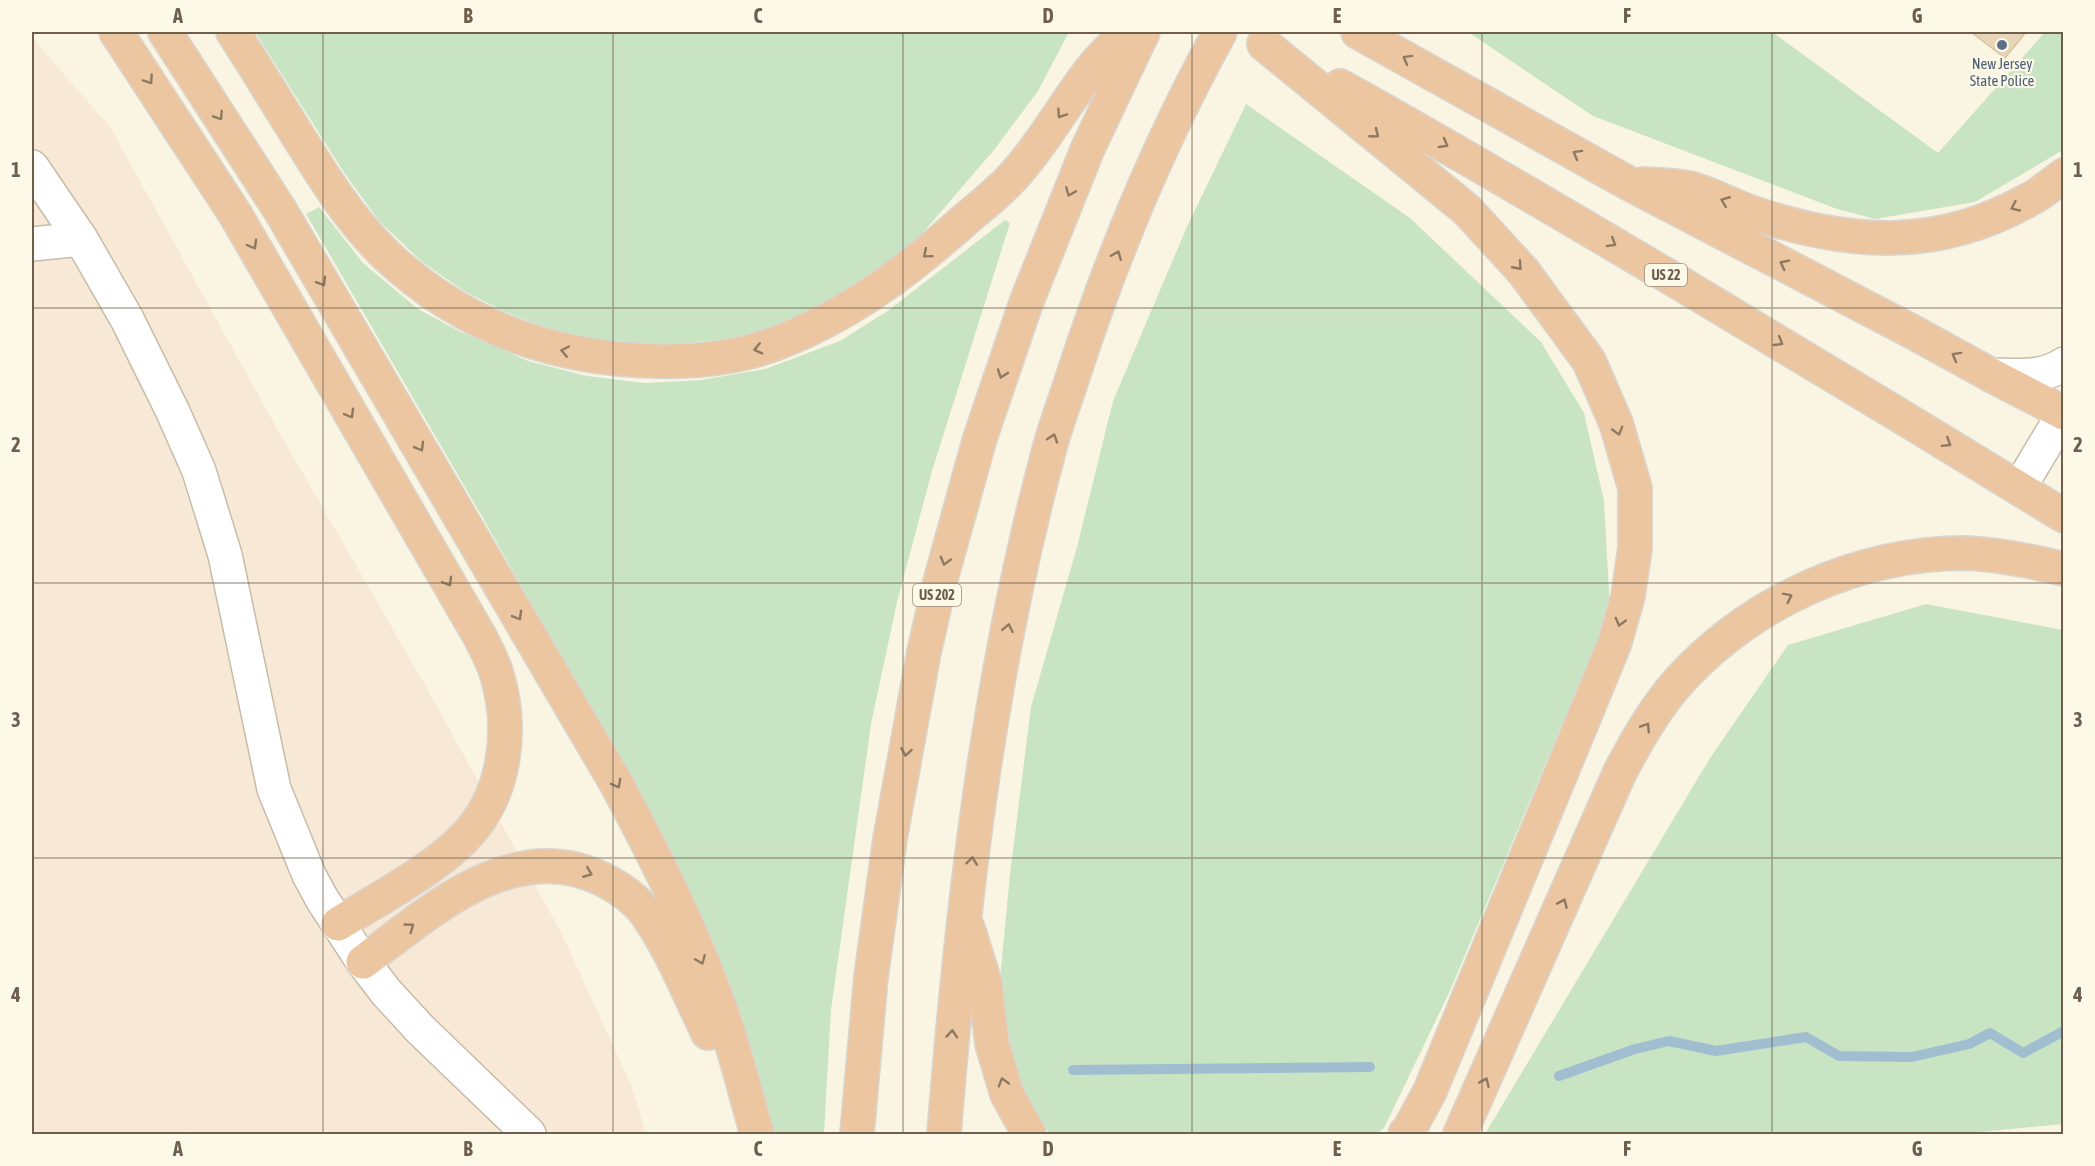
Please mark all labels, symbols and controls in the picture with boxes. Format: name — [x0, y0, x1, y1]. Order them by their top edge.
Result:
text: A — [172, 4, 183, 27]
text: B — [463, 4, 473, 27]
text: C — [754, 4, 763, 27]
text: D — [1042, 4, 1054, 27]
text: E — [1333, 4, 1342, 27]
text: F — [1623, 4, 1631, 27]
text: G — [1912, 4, 1923, 27]
marker: New Jersey State Police — [1995, 38, 2009, 52]
one-way arrow — [1402, 55, 1413, 66]
place label: New Jersey State Police — [1970, 55, 2035, 89]
one-way arrow — [142, 73, 153, 84]
one-way arrow — [1058, 108, 1069, 119]
one-way arrow — [212, 110, 224, 120]
one-way arrow — [1368, 126, 1379, 137]
one-way arrow — [1438, 137, 1448, 148]
one-way arrow — [1573, 150, 1583, 161]
text: 1 — [11, 158, 21, 181]
text: 1 — [2073, 158, 2083, 181]
one-way arrow — [1065, 186, 1078, 197]
one-way arrow — [1721, 196, 1732, 208]
one-way arrow — [2010, 199, 2021, 211]
one-way arrow — [1606, 235, 1616, 247]
one-way arrow — [246, 239, 257, 249]
one-way arrow — [923, 247, 934, 258]
one-way arrow — [1110, 250, 1122, 261]
one-way arrow — [1511, 259, 1522, 269]
one-way arrow — [1780, 260, 1790, 271]
road number: US 22 — [1645, 264, 1687, 286]
one-way arrow — [315, 276, 327, 286]
one-way arrow — [1773, 335, 1783, 347]
one-way arrow — [753, 341, 763, 354]
one-way arrow — [560, 345, 570, 358]
one-way arrow — [1952, 352, 1962, 363]
one-way arrow — [996, 368, 1009, 379]
one-way arrow — [343, 408, 355, 418]
one-way arrow — [1611, 425, 1623, 436]
text: 2 — [11, 433, 21, 456]
text: 2 — [2073, 433, 2083, 456]
one-way arrow — [1045, 434, 1058, 444]
one-way arrow — [1940, 435, 1951, 446]
one-way arrow — [412, 441, 424, 452]
one-way arrow — [940, 556, 953, 566]
one-way arrow — [441, 576, 453, 586]
road number: US 202 — [913, 584, 961, 606]
one-way arrow — [1782, 593, 1793, 605]
one-way arrow — [511, 610, 522, 620]
one-way arrow — [1615, 617, 1628, 627]
one-way arrow — [1001, 623, 1014, 633]
text: 3 — [11, 708, 21, 731]
text: 3 — [2073, 708, 2083, 731]
one-way arrow — [1638, 722, 1649, 733]
one-way arrow — [900, 747, 913, 757]
one-way arrow — [609, 778, 621, 788]
one-way arrow — [965, 856, 978, 866]
one-way arrow — [581, 866, 592, 878]
one-way arrow — [1556, 899, 1568, 910]
one-way arrow — [403, 923, 414, 934]
one-way arrow — [694, 954, 706, 965]
text: 4 — [10, 983, 21, 1006]
text: 4 — [2072, 983, 2083, 1006]
one-way arrow — [945, 1030, 958, 1039]
one-way arrow — [998, 1077, 1010, 1088]
one-way arrow — [1477, 1077, 1489, 1088]
text: A — [172, 1137, 183, 1160]
text: B — [463, 1137, 473, 1160]
text: C — [754, 1137, 763, 1160]
text: D — [1042, 1137, 1054, 1160]
text: E — [1333, 1137, 1342, 1160]
text: F — [1623, 1137, 1631, 1160]
text: G — [1912, 1137, 1923, 1160]

